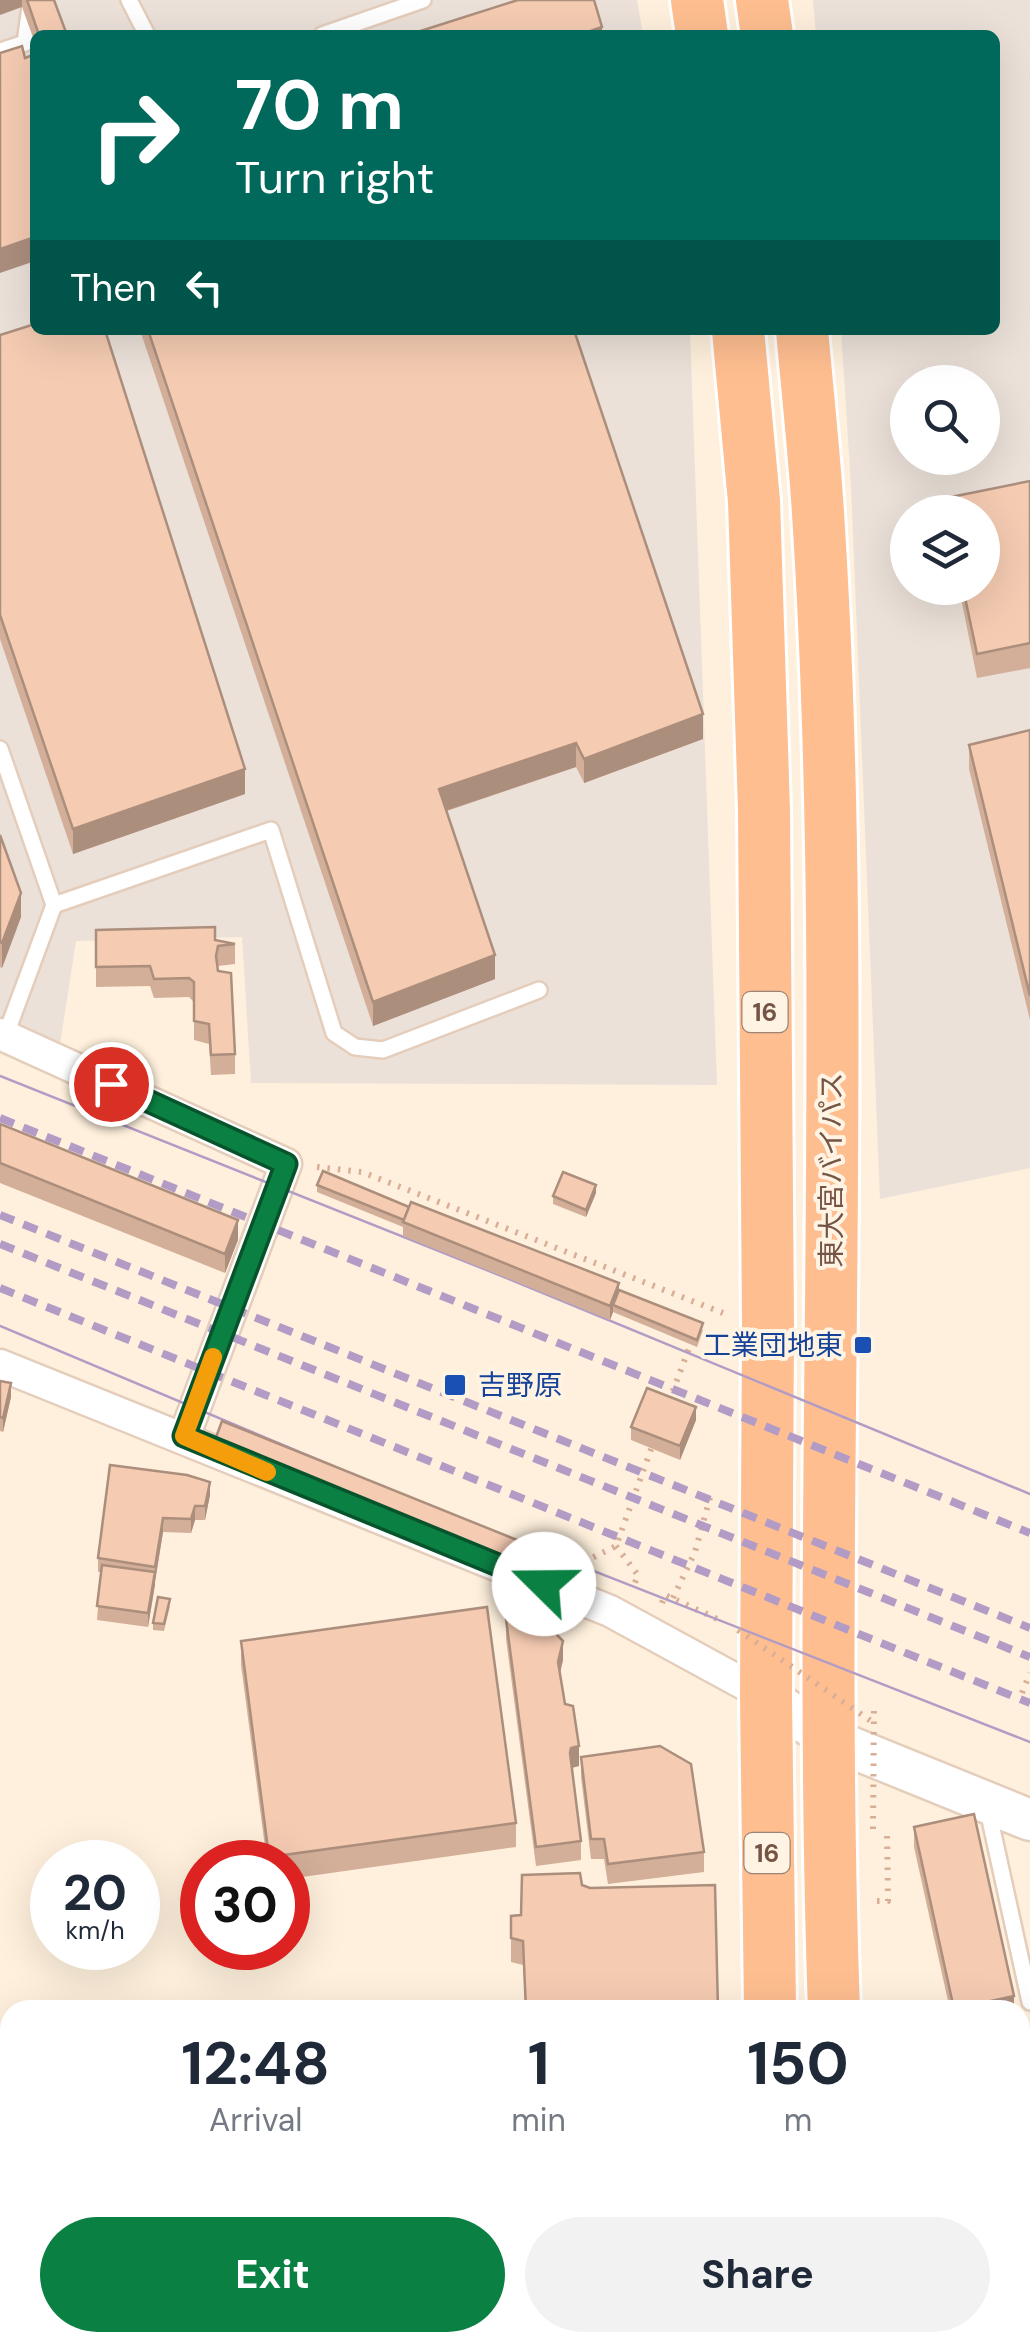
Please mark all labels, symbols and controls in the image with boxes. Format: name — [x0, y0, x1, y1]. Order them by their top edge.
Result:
text: 70 m — [235, 60, 404, 151]
icon: right — [70, 70, 200, 200]
text: Turn right — [235, 148, 434, 207]
icon: left — [177, 260, 232, 315]
text: Then — [70, 263, 157, 313]
map controls — [890, 365, 1000, 605]
button: search — [890, 365, 1000, 475]
button: layers — [890, 495, 1000, 605]
road number: 16 — [742, 992, 788, 1032]
pin — [69, 1042, 154, 1127]
icon: arrive — [84, 1057, 139, 1112]
street label: 東大宮バイパス — [813, 1072, 850, 1268]
place label: 工業団地東 — [703, 1327, 843, 1364]
marker: 工業団地東 — [852, 1334, 874, 1356]
place label: 吉野原 — [478, 1367, 562, 1404]
marker: 吉野原 — [442, 1372, 468, 1398]
position arrow — [492, 1532, 596, 1636]
road number: 16 — [744, 1833, 790, 1873]
speed limit sign: 30 — [180, 1840, 310, 1970]
text: 20 — [63, 1860, 127, 1926]
text: km/h — [65, 1914, 125, 1947]
text: 12:48 — [181, 2024, 330, 2103]
text: 1 — [528, 2024, 550, 2103]
text: 150 — [747, 2024, 849, 2103]
text: Arrival — [209, 2099, 302, 2141]
text: min — [511, 2099, 566, 2141]
text: m — [784, 2099, 812, 2141]
button: Exit — [40, 2217, 505, 2332]
button: Share — [525, 2217, 990, 2332]

